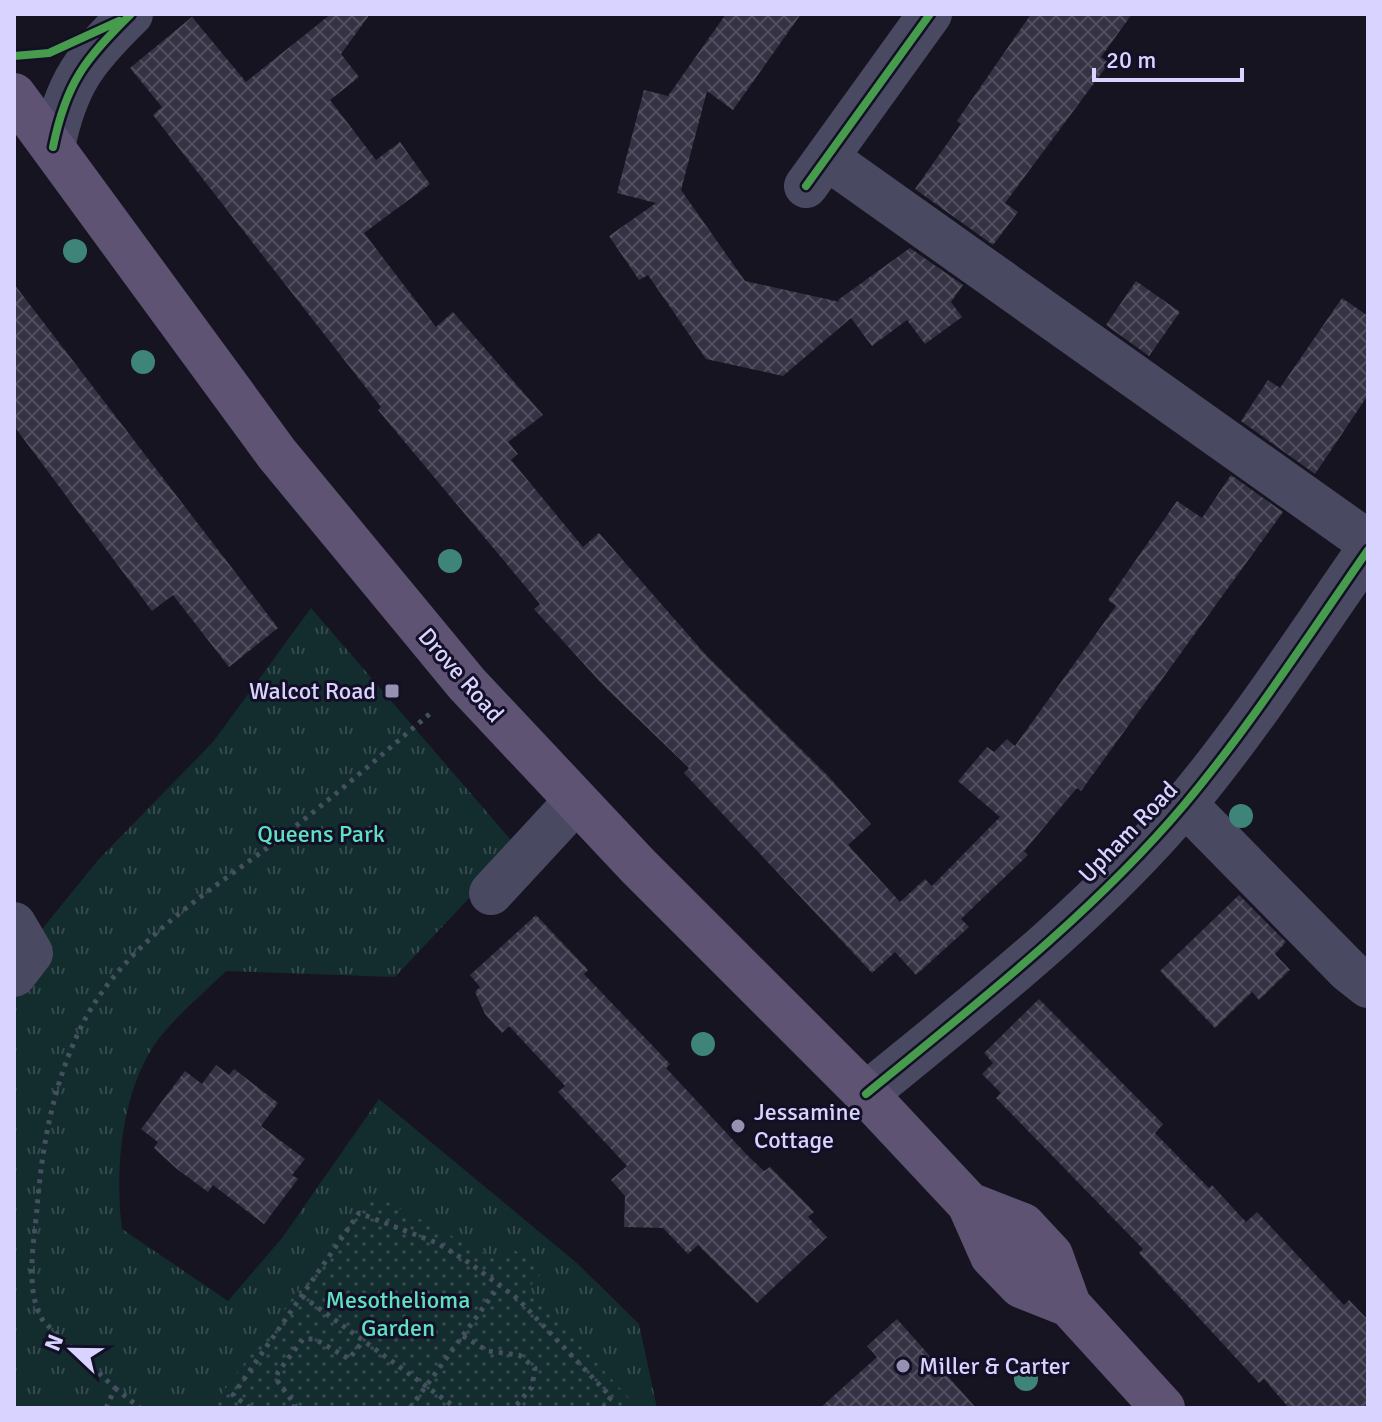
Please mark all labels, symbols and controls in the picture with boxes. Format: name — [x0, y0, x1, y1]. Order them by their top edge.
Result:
scale bar — [1094, 32, 1242, 82]
text: 20 m — [1106, 45, 1156, 75]
street label: Drove Road — [412, 622, 510, 728]
place label: Walcot Road — [249, 676, 376, 706]
marker: Walcot Road — [383, 682, 401, 700]
street label: Upham Road — [1072, 775, 1184, 889]
park label: Queens Park — [257, 819, 385, 849]
place label: Jessamine Cottage — [754, 1097, 861, 1155]
marker: Jessamine Cottage — [729, 1117, 747, 1135]
park label: Mesothelioma Garden — [326, 1285, 470, 1343]
north arrow — [32, 1310, 112, 1390]
text: N — [39, 1331, 69, 1355]
place label: Miller & Carter — [919, 1351, 1070, 1381]
marker: Miller & Carter — [894, 1357, 912, 1375]

